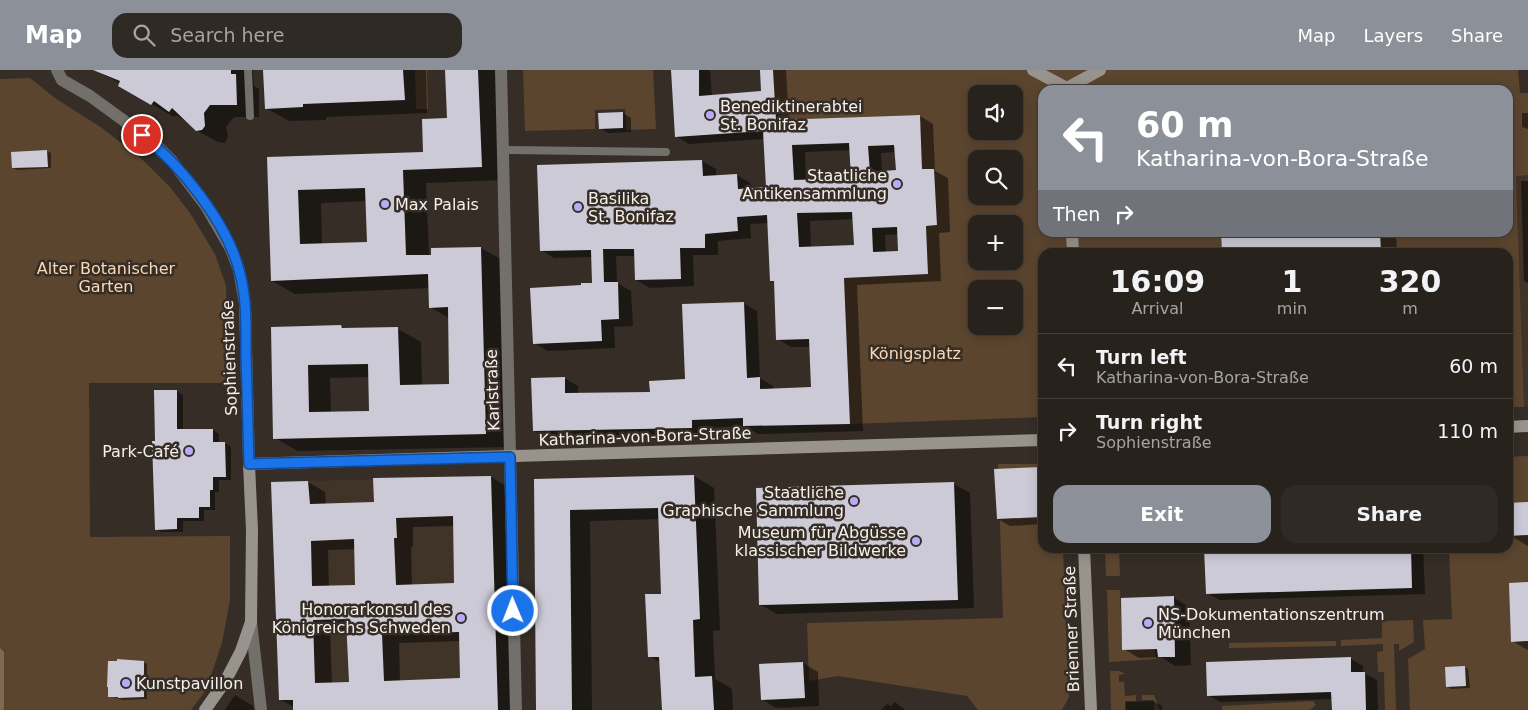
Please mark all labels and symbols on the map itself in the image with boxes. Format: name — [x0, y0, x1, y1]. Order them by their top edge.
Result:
place label: Benediktinerabtei St. Bonifaz — [720, 97, 862, 134]
marker: Benediktinerabtei St. Bonifaz — [704, 109, 716, 121]
pin — [121, 114, 163, 156]
place label: Staatliche Antikensammlung — [742, 166, 887, 203]
marker: Staatliche Antikensammlung — [891, 178, 903, 190]
place label: Basilika St. Bonifaz — [588, 189, 674, 226]
place label: Max Palais — [395, 195, 479, 214]
marker: Max Palais — [379, 198, 391, 210]
marker: Basilika St. Bonifaz — [572, 201, 584, 213]
park label: Alter Botanischer Garten — [37, 259, 176, 296]
street label: Sophienstraße — [218, 300, 241, 416]
park label: Königsplatz — [869, 344, 961, 363]
street label: Karlstraße — [482, 349, 503, 431]
street label: Katharina-von-Bora-Straße — [538, 423, 752, 450]
place label: Park-Café — [102, 442, 179, 461]
marker: Park-Café — [183, 445, 195, 457]
place label: Staatliche Graphische Sammlung — [662, 483, 844, 520]
marker: Staatliche Graphische Sammlung — [848, 495, 860, 507]
place label: Museum für Abgüsse klassischer Bildwerke — [735, 523, 906, 560]
marker: Museum für Abgüsse klassischer Bildwerke — [910, 535, 922, 547]
street label: Brienner Straße — [1060, 566, 1083, 692]
position arrow — [486, 584, 538, 636]
place label: Honorarkonsul des Königreichs Schweden — [272, 600, 451, 637]
place label: NS-Dokumentationszentrum München — [1158, 605, 1385, 642]
marker: Honorarkonsul des Königreichs Schweden — [455, 612, 467, 624]
marker: NS-Dokumentationszentrum München — [1142, 617, 1154, 629]
place label: Kunstpavillon — [136, 674, 243, 693]
marker: Kunstpavillon — [120, 677, 132, 689]

